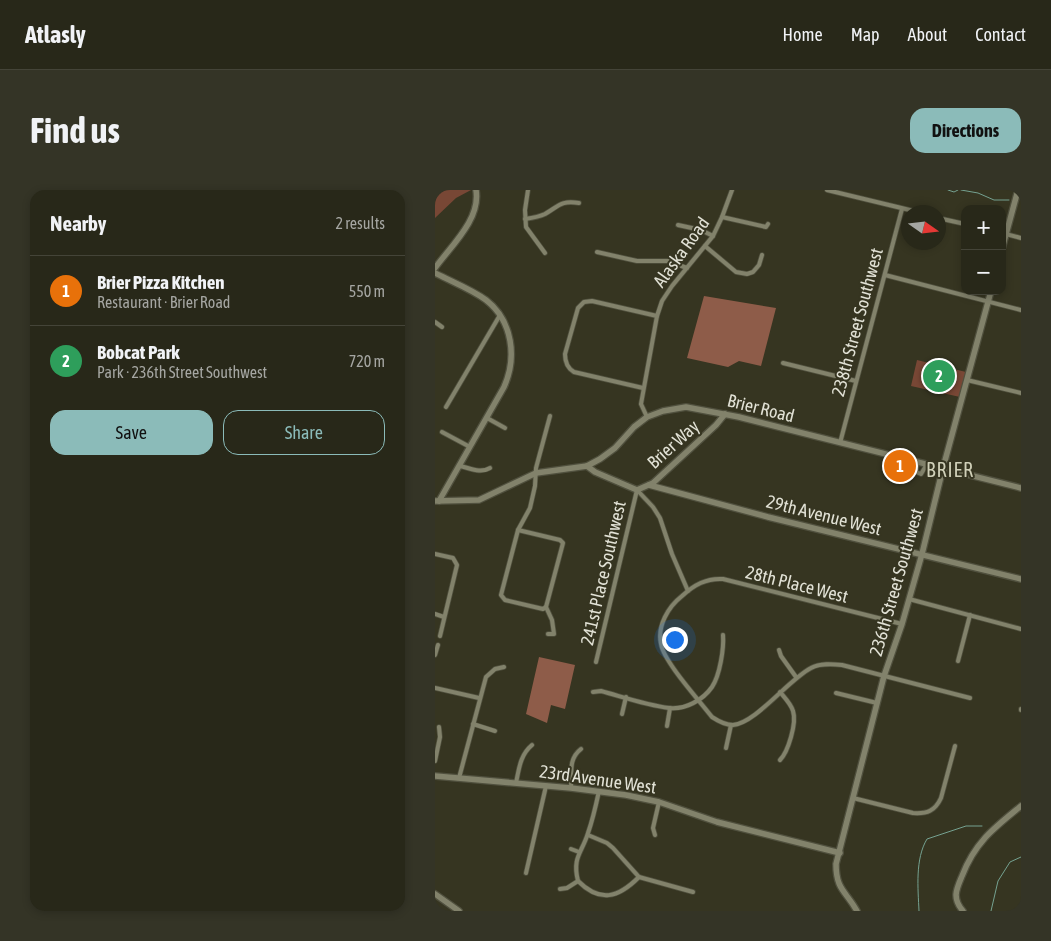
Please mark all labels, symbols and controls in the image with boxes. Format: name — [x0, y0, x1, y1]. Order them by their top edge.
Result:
text: Atlasly — [25, 21, 86, 48]
text: Home — [783, 24, 823, 45]
text: Map — [851, 24, 880, 45]
text: About — [908, 24, 947, 45]
text: Contact — [975, 24, 1026, 45]
button: Directions — [910, 108, 1021, 153]
text: Find us — [30, 110, 120, 150]
north arrow — [901, 205, 946, 250]
map controls — [961, 205, 1006, 295]
button: + — [961, 205, 1006, 250]
text: Nearby — [50, 211, 106, 235]
street label: Alaska Road — [649, 213, 713, 291]
text: 2 results — [335, 214, 385, 232]
street label: 238th Street Southwest — [827, 246, 887, 398]
button: − — [961, 250, 1006, 295]
text: Brier Pizza Kitchen — [97, 271, 224, 293]
text: 1 — [62, 282, 70, 300]
text: 550 m — [349, 282, 385, 300]
text: Restaurant · Brier Road — [97, 293, 230, 311]
text: Bobcat Park — [97, 341, 180, 363]
text: 2 — [62, 352, 70, 370]
text: 720 m — [349, 352, 385, 370]
pin: 2 — [923, 357, 955, 395]
text: Park · 236th Street Southwest — [97, 363, 267, 381]
street label: Brier Road — [725, 390, 797, 426]
button: Save — [50, 410, 213, 455]
button: Share — [223, 410, 385, 455]
street label: Brier Way — [643, 415, 703, 473]
pin: 1 — [884, 447, 916, 485]
district label: BRIER — [926, 458, 974, 481]
street label: 29th Avenue West — [764, 491, 884, 539]
street label: 241st Place Southwest — [576, 499, 630, 647]
street label: 236th Street Southwest — [865, 506, 927, 658]
street label: 28th Place West — [744, 561, 850, 607]
your location — [662, 627, 688, 653]
street label: 23rd Avenue West — [538, 760, 658, 798]

